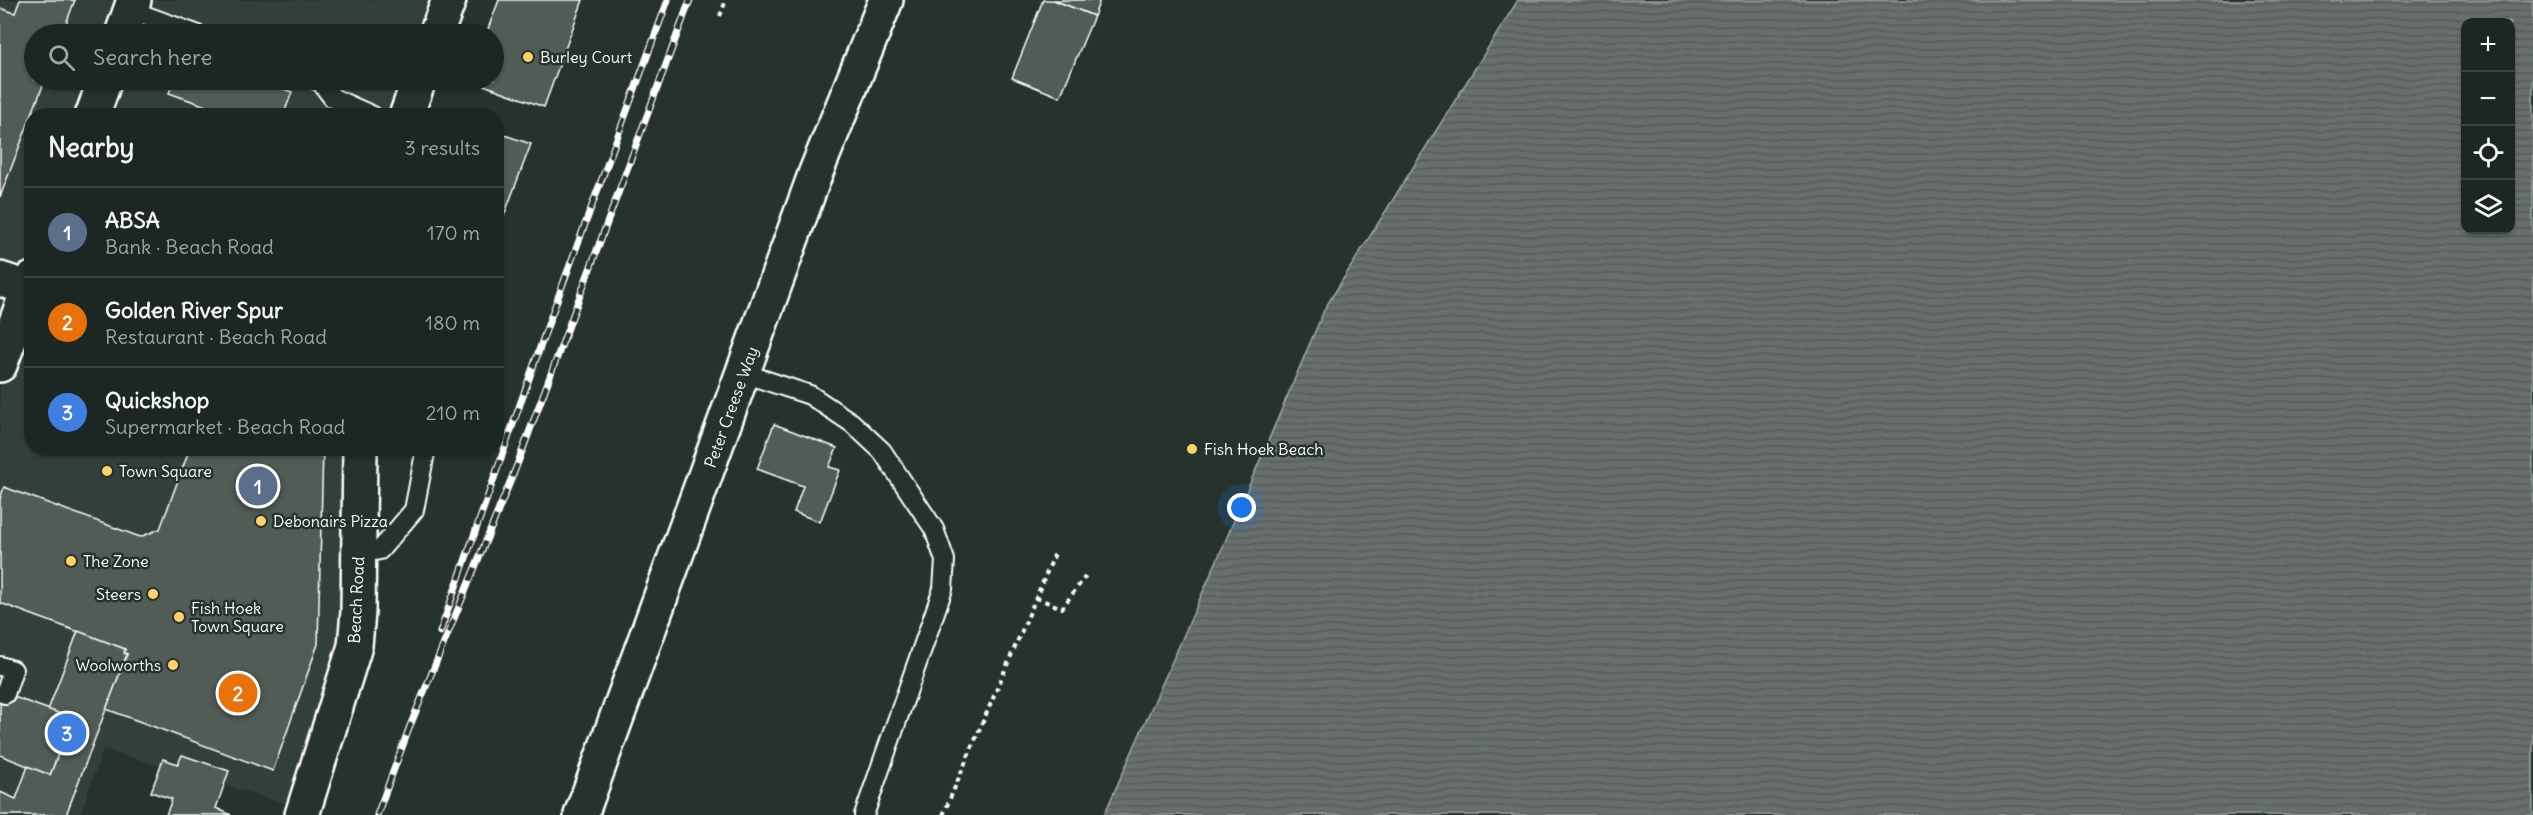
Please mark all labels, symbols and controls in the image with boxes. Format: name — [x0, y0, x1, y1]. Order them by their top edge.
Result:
map controls — [2461, 18, 2515, 234]
button: + — [2461, 18, 2515, 72]
search box — [24, 24, 504, 90]
icon: search — [45, 41, 78, 74]
text: Search here — [93, 43, 212, 71]
place label: Burley Court — [540, 47, 633, 67]
marker: Burley Court — [521, 50, 535, 64]
button: − — [2461, 72, 2515, 126]
button: locate — [2461, 126, 2515, 180]
text: Nearby — [48, 131, 134, 164]
text: 3 results — [404, 135, 480, 160]
button: layers — [2461, 180, 2515, 234]
text: ABSA — [105, 206, 160, 234]
text: 1 — [64, 220, 71, 245]
text: 170 m — [427, 220, 480, 245]
text: Bank · Beach Road — [105, 234, 274, 259]
text: Golden River Spur — [105, 296, 283, 324]
text: 2 — [62, 310, 73, 335]
text: 180 m — [425, 310, 480, 335]
text: Restaurant · Beach Road — [105, 324, 327, 349]
street label: Peter Creese Way — [700, 344, 762, 470]
text: Quickshop — [105, 386, 209, 414]
text: 3 — [62, 400, 73, 425]
text: 210 m — [426, 400, 480, 425]
text: Supermarket · Beach Road — [105, 414, 345, 439]
place label: Fish Hoek Beach — [1204, 439, 1324, 459]
marker: Fish Hoek Beach — [1185, 442, 1199, 456]
place label: Town Square — [119, 461, 212, 481]
marker: Town Square — [100, 464, 114, 478]
pin: 1 — [238, 464, 278, 508]
your location — [1227, 493, 1256, 522]
place label: Debonairs Pizza — [273, 511, 388, 531]
marker: Debonairs Pizza — [254, 514, 268, 528]
place label: The Zone — [83, 551, 149, 571]
marker: The Zone — [64, 554, 78, 568]
street label: Beach Road — [344, 556, 368, 644]
place label: Steers — [96, 584, 141, 604]
marker: Steers — [146, 587, 160, 601]
place label: Fish Hoek Town Square — [191, 598, 284, 636]
marker: Fish Hoek Town Square — [172, 610, 186, 624]
place label: Woolworths — [75, 655, 161, 675]
marker: Woolworths — [166, 658, 180, 672]
pin: 2 — [218, 670, 258, 716]
pin: 3 — [48, 710, 86, 756]

